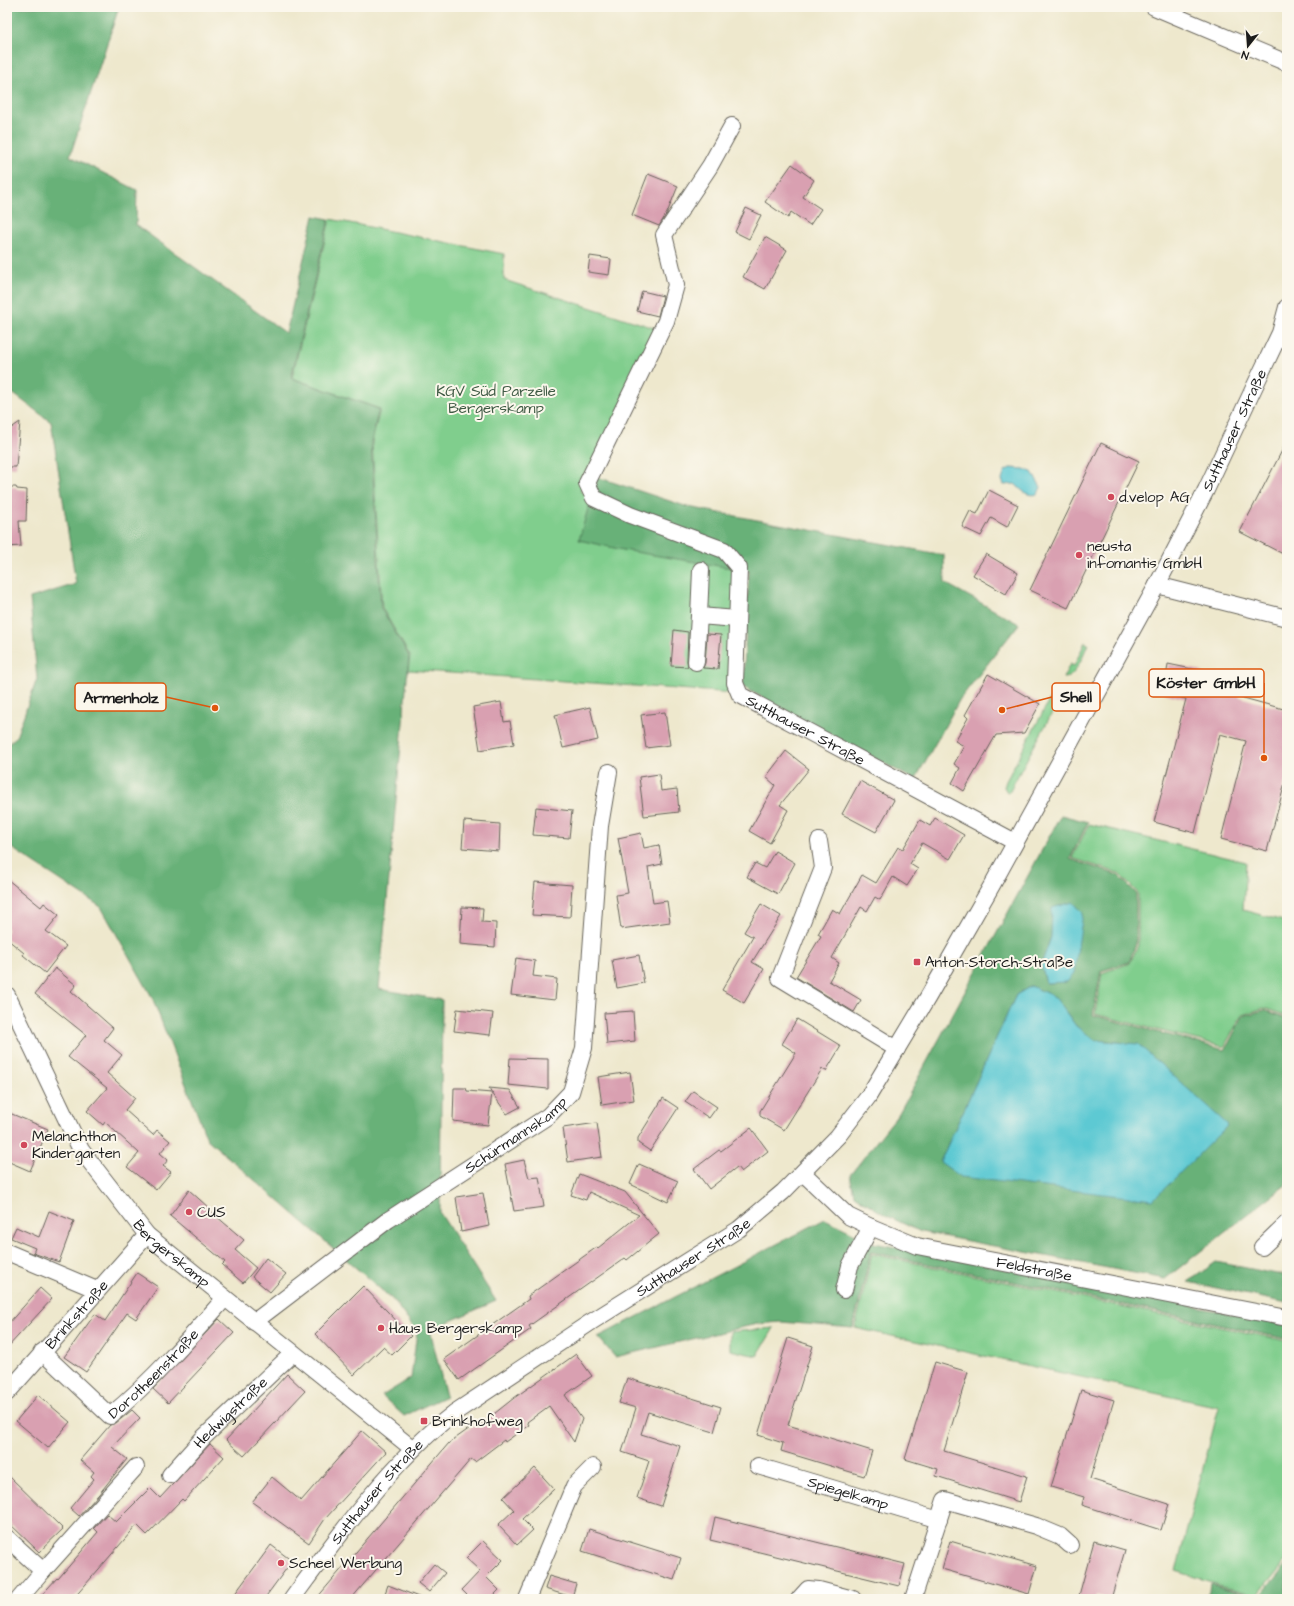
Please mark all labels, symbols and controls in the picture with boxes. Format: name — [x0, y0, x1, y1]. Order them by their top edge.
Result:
north arrow — [1228, 26, 1268, 66]
text: N — [1240, 47, 1251, 63]
street label: Sutthauser Straße — [1196, 366, 1272, 494]
park label: KGV Süd Parzelle Bergerskamp — [436, 381, 556, 420]
place label: d.velop AG — [1119, 487, 1190, 508]
marker: d.velop AG — [1106, 492, 1116, 502]
place label: neusta infomantis GmbH — [1087, 536, 1202, 574]
marker: neusta infomantis GmbH — [1074, 550, 1084, 560]
callout: Köster GmbH — [1149, 669, 1264, 697]
text: Köster GmbH — [1156, 672, 1256, 694]
callout: Armenholz — [75, 683, 166, 711]
callout: Shell — [1052, 683, 1100, 711]
text: Shell — [1059, 686, 1092, 708]
text: Armenholz — [83, 687, 160, 709]
street label: Sutthauser Straße — [742, 689, 869, 770]
place label: Anton-Storch-Straße — [925, 952, 1073, 973]
marker: Anton-Storch-Straße — [912, 957, 922, 967]
street label: Schürmannskamp — [460, 1092, 572, 1178]
place label: Melanchthon Kindergarten — [32, 1126, 121, 1165]
marker: Melanchthon Kindergarten — [19, 1140, 29, 1150]
place label: CUS — [197, 1202, 226, 1223]
marker: CUS — [184, 1207, 194, 1217]
street label: Sutthauser Straße — [632, 1213, 755, 1302]
street label: Bergerskamp — [128, 1215, 215, 1292]
street label: Feldstraße — [995, 1251, 1074, 1286]
street label: Brinkstraße — [40, 1275, 113, 1354]
place label: Haus Bergerskamp — [389, 1318, 522, 1340]
marker: Haus Bergerskamp — [376, 1323, 386, 1333]
street label: Dorotheenstraße — [104, 1324, 204, 1424]
street label: Hedwigstraße — [188, 1372, 272, 1453]
place label: Brinkhofweg — [432, 1411, 523, 1433]
marker: Brinkhofweg — [419, 1416, 429, 1426]
street label: Sutthauser Straße — [326, 1434, 428, 1549]
street label: Spiegelkamp — [805, 1471, 891, 1515]
place label: Scheel Werbung — [289, 1553, 402, 1575]
marker: Scheel Werbung — [276, 1558, 286, 1568]

